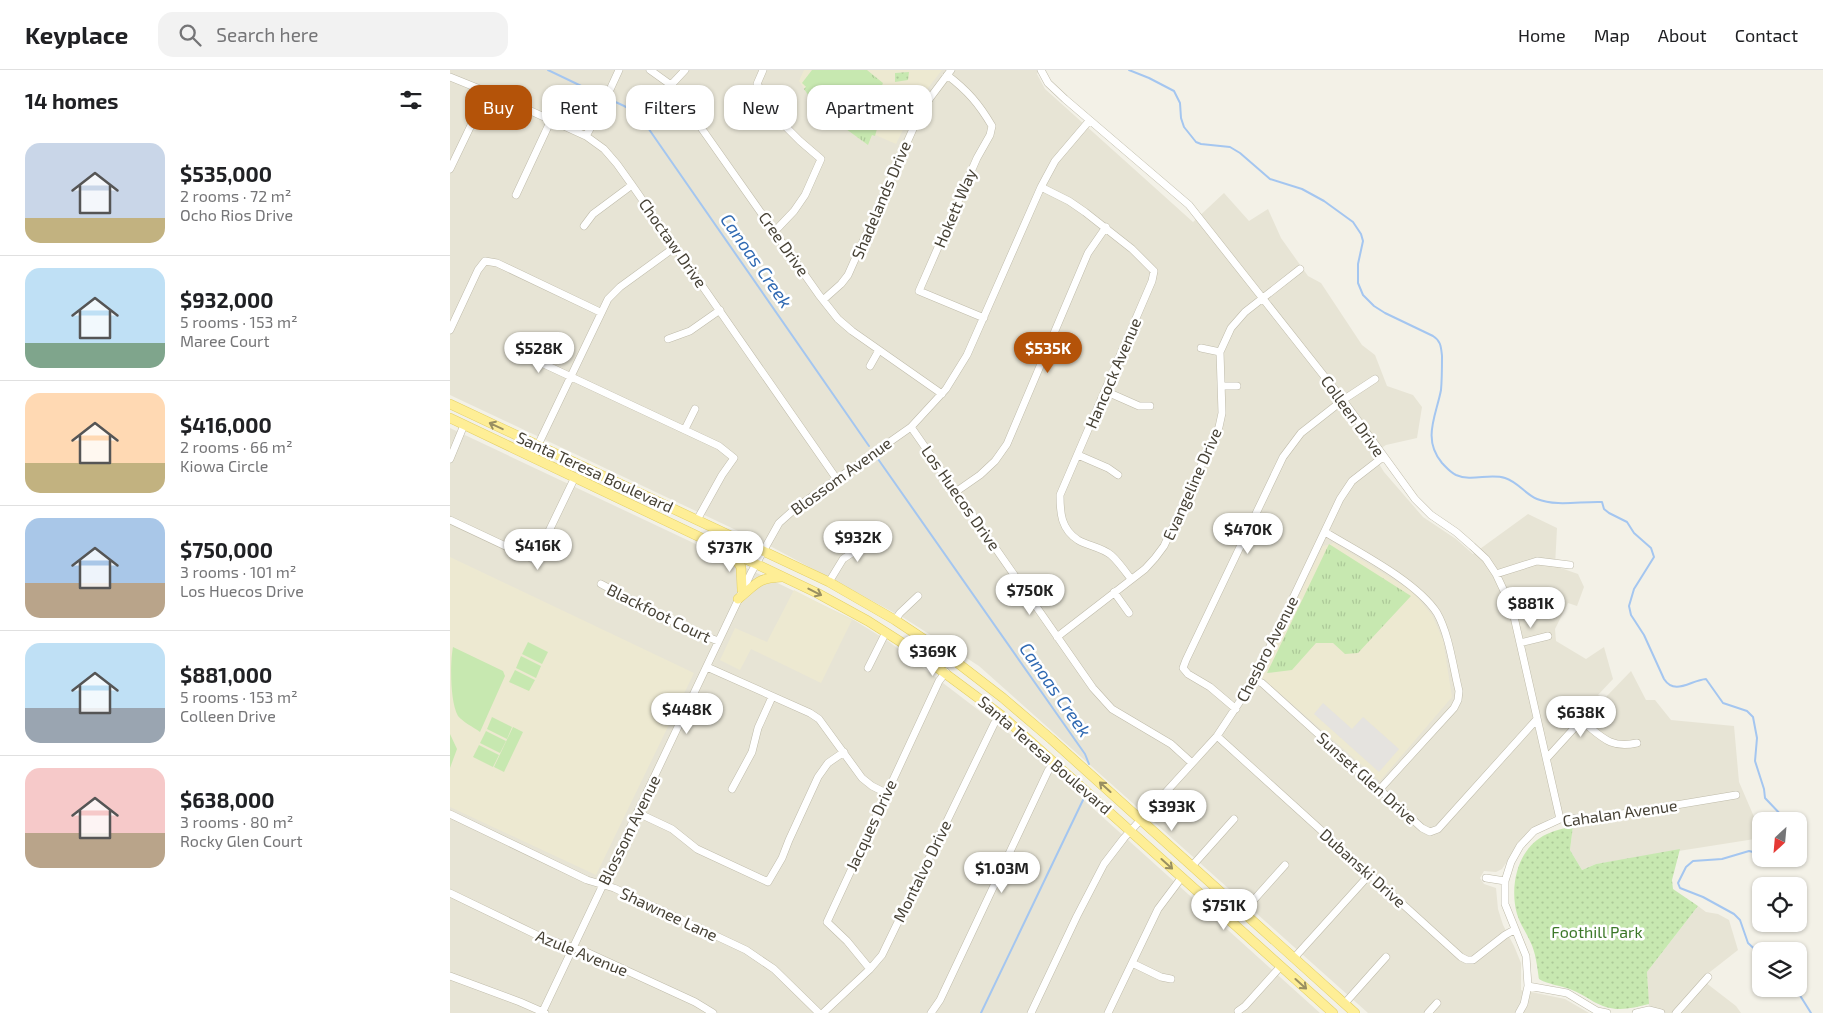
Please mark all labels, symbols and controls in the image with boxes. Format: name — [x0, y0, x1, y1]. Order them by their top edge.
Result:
search box — [158, 12, 508, 57]
text: Keyplace — [25, 20, 128, 49]
icon: search — [176, 21, 204, 49]
text: Search here — [216, 23, 318, 46]
text: Home — [1518, 24, 1566, 46]
text: Map — [1594, 24, 1630, 46]
text: About — [1658, 24, 1707, 46]
text: Contact — [1735, 24, 1798, 46]
chip: Buy — [465, 85, 532, 130]
chip: Rent — [542, 85, 616, 130]
chip: Filters — [626, 85, 714, 130]
chip: New — [724, 85, 797, 130]
chip: Apartment — [807, 85, 932, 130]
icon: filters — [397, 86, 425, 114]
text: 14 homes — [25, 88, 119, 113]
street label: Shadelands Drive — [847, 138, 914, 262]
text: $535,000 — [180, 161, 272, 186]
icon: home — [65, 163, 125, 223]
street label: Hokett Way — [929, 165, 980, 250]
text: 2 rooms · 72 m² — [180, 186, 291, 205]
street label: Choctaw Drive — [636, 194, 711, 291]
text: Ocho Rios Drive — [180, 205, 293, 224]
street label: Cree Drive — [755, 208, 813, 280]
water label: Canoas Creek — [716, 209, 797, 312]
text: $932,000 — [180, 287, 274, 312]
icon: home — [65, 288, 125, 348]
text: 5 rooms · 153 m² — [180, 312, 298, 331]
street label: Hancock Avenue — [1081, 315, 1144, 431]
text: Maree Court — [180, 331, 270, 350]
pin: $528K — [504, 332, 574, 374]
pin: $535K — [1013, 332, 1083, 374]
text: $528K — [515, 338, 563, 357]
text: $535K — [1025, 338, 1071, 357]
street label: Colleen Drive — [1318, 371, 1389, 460]
text: $416,000 — [180, 412, 272, 437]
icon: home — [65, 413, 125, 473]
one-way arrow — [489, 421, 504, 430]
street label: Evangeline Drive — [1158, 425, 1225, 543]
street label: Santa Teresa Boulevard — [514, 427, 677, 516]
street label: Blossom Avenue — [787, 433, 895, 519]
text: 2 rooms · 66 m² — [180, 437, 293, 456]
street label: Los Huecos Drive — [918, 442, 1005, 554]
text: Kiowa Circle — [180, 456, 268, 475]
pin: $470K — [1213, 512, 1283, 555]
text: $470K — [1224, 519, 1272, 538]
pin: $932K — [823, 520, 893, 563]
text: $932K — [834, 527, 882, 546]
pin: $416K — [503, 528, 573, 571]
pin: $737K — [695, 530, 765, 573]
text: $416K — [515, 535, 561, 554]
text: $750,000 — [180, 537, 273, 562]
text: $737K — [707, 537, 753, 556]
icon: home — [65, 538, 125, 598]
text: 3 rooms · 101 m² — [180, 562, 297, 581]
pin: $750K — [995, 574, 1065, 616]
street label: Blackfoot Court — [604, 579, 714, 646]
text: $750K — [1007, 580, 1053, 599]
text: Los Huecos Drive — [180, 581, 304, 600]
pin: $881K — [1496, 586, 1566, 629]
one-way arrow — [807, 588, 822, 597]
street label: Chesbro Avenue — [1232, 593, 1301, 705]
text: $881K — [1508, 593, 1554, 612]
pin: $369K — [898, 634, 968, 677]
water label: Canoas Creek — [1015, 638, 1096, 741]
text: $369K — [909, 641, 957, 660]
text: $881,000 — [180, 662, 272, 687]
icon: home — [65, 663, 125, 723]
text: 5 rooms · 153 m² — [180, 687, 298, 706]
pin: $448K — [652, 692, 722, 735]
street label: Santa Teresa Boulevard — [975, 692, 1116, 818]
pin: $638K — [1546, 696, 1616, 738]
text: $448K — [662, 699, 712, 718]
text: $638K — [1557, 702, 1605, 721]
text: Colleen Drive — [180, 706, 276, 725]
street label: Sunset Glen Drive — [1313, 728, 1421, 828]
street label: Blossom Avenue — [594, 772, 663, 888]
street label: Jacques Drive — [841, 776, 900, 873]
one-way arrow — [1098, 781, 1111, 793]
text: $638,000 — [180, 787, 274, 812]
icon: home — [65, 788, 125, 848]
pin: $393K — [1137, 790, 1207, 832]
street label: Cahalan Avenue — [1561, 795, 1679, 830]
text: $393K — [1148, 796, 1196, 815]
text: 3 rooms · 80 m² — [180, 812, 293, 831]
north arrow — [1752, 812, 1808, 868]
map controls — [1752, 812, 1807, 997]
street label: Montalvo Drive — [889, 817, 954, 925]
street label: Dubanski Drive — [1317, 824, 1410, 911]
text: Rocky Glen Court — [180, 831, 303, 850]
pin: $1.03M — [961, 852, 1043, 894]
text: $1.03M — [975, 858, 1029, 877]
one-way arrow — [1161, 858, 1174, 870]
button: locate — [1752, 877, 1807, 932]
street label: Shawnee Lane — [618, 883, 721, 944]
pin: $751K — [1189, 888, 1259, 931]
text: $751K — [1202, 895, 1246, 914]
park label: Foothill Park — [1551, 922, 1643, 941]
street label: Azule Avenue — [533, 925, 631, 980]
button: layers — [1752, 942, 1807, 997]
one-way arrow — [1294, 978, 1307, 990]

